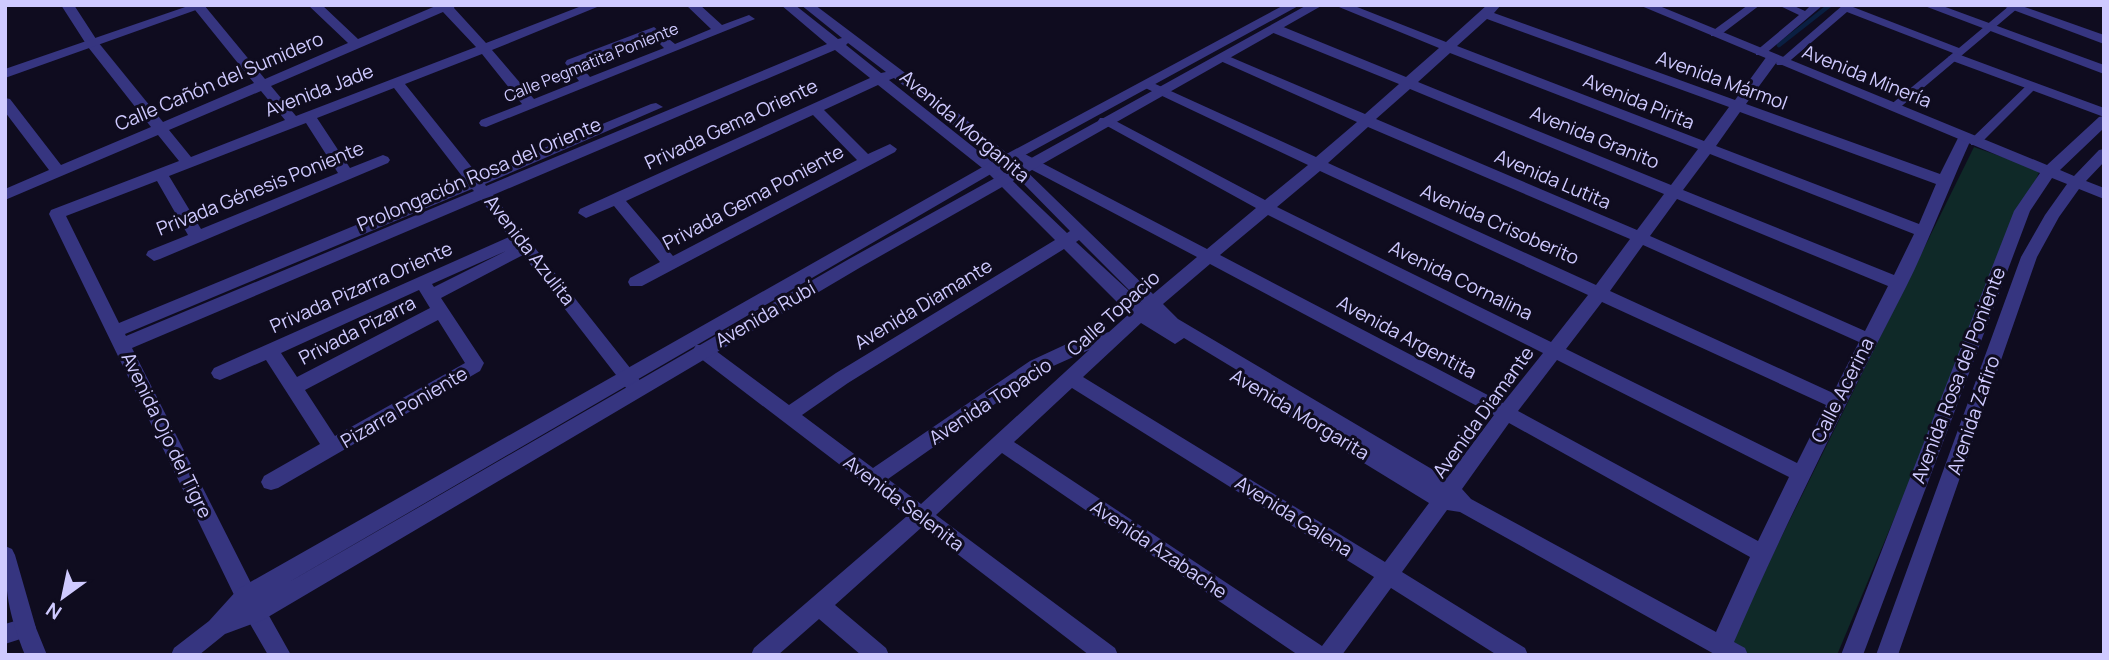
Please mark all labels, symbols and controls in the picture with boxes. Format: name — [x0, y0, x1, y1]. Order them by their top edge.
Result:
street label: Calle Pegmatita Poniente — [501, 17, 681, 107]
street label: Calle Cañón del Sumidero — [111, 25, 327, 137]
street label: Avenida Minería — [1798, 38, 1936, 114]
street label: Avenida Mármol — [1653, 44, 1791, 116]
street label: Avenida Jade — [261, 57, 377, 123]
street label: Avenida Morganita — [895, 64, 1035, 188]
street label: Avenida Pirita — [1579, 67, 1699, 135]
street label: Privada Gema Oriente — [640, 72, 822, 176]
street label: Avenida Granito — [1526, 99, 1664, 175]
street label: Prolongación Rosa del Oriente — [353, 111, 605, 237]
street label: Privada Génesis Poniente — [152, 134, 368, 242]
street label: Privada Gema Poniente — [658, 138, 848, 256]
street label: Avenida Lutita — [1491, 143, 1615, 215]
street label: Avenida Crisoberito — [1417, 177, 1583, 271]
street label: Avenida Azulita — [479, 190, 581, 310]
street label: Avenida Cornalina — [1385, 234, 1537, 326]
street label: Privada Pizarra Oriente — [266, 236, 456, 338]
street label: Avenida Diamante — [849, 252, 997, 356]
street label: Avenida Rosa del Poniente — [1905, 263, 2011, 487]
street label: Calle Topacio — [1061, 264, 1165, 362]
street label: Avenida Rubí — [710, 275, 820, 353]
street label: Avenida Argentita — [1333, 289, 1481, 385]
street label: Privada Pizarra — [295, 291, 419, 369]
street label: Calle Acerina — [1804, 333, 1880, 447]
street label: Avenida Diamante — [1426, 341, 1540, 483]
street label: Avenida Ojo del Tigre — [116, 348, 218, 522]
street label: Avenida Topacio — [924, 352, 1056, 450]
street label: Avenida Zafiro — [1940, 352, 2006, 478]
street label: Pizarra Poniente — [336, 360, 472, 454]
street label: Avenida Morgarita — [1226, 362, 1374, 466]
street label: Avenida Selenita — [838, 449, 970, 557]
street label: Avenida Galena — [1230, 470, 1358, 562]
street label: Avenida Azabache — [1086, 494, 1232, 604]
north arrow — [28, 562, 98, 632]
text: N — [41, 597, 67, 626]

